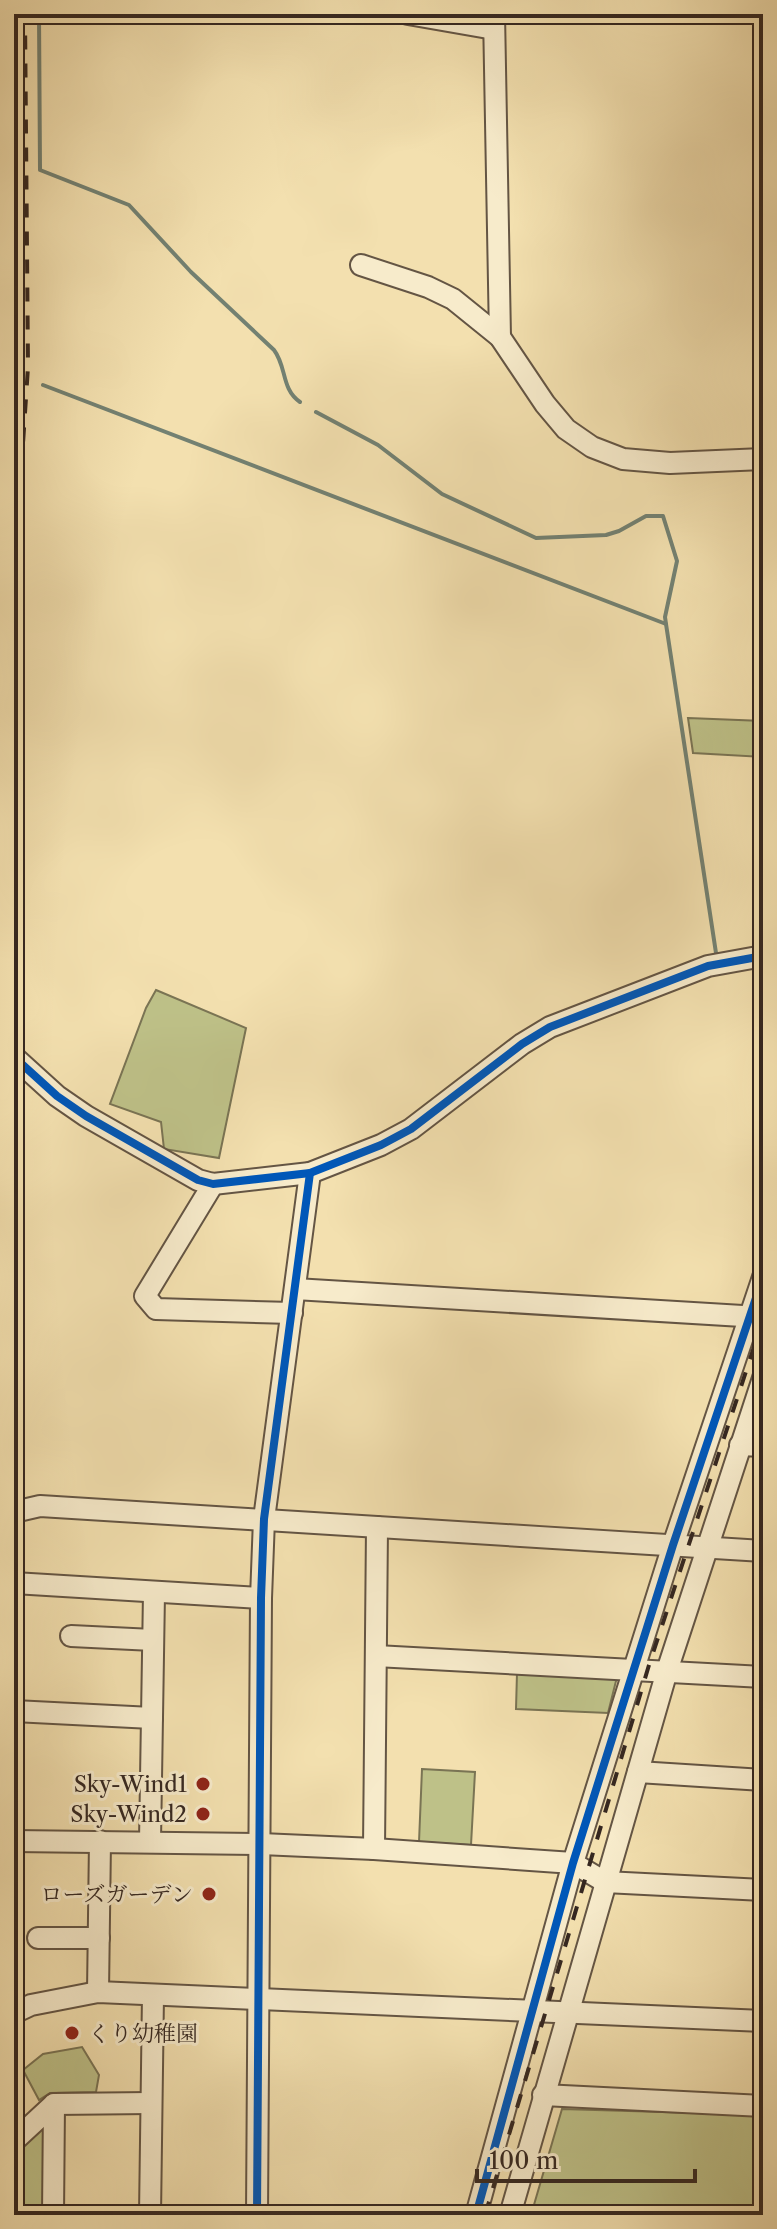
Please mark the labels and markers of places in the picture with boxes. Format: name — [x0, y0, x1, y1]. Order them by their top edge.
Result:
place label: Sky-Wind1 — [74, 1771, 187, 1798]
marker: Sky-Wind1 — [194, 1775, 212, 1793]
place label: Sky-Wind2 — [70, 1801, 187, 1828]
marker: Sky-Wind2 — [194, 1805, 212, 1823]
place label: ローズガーデン — [41, 1881, 193, 1908]
marker: ローズガーデン — [200, 1885, 218, 1903]
place label: くり幼稚園 — [88, 2020, 198, 2047]
marker: くり幼稚園 — [63, 2024, 81, 2042]

